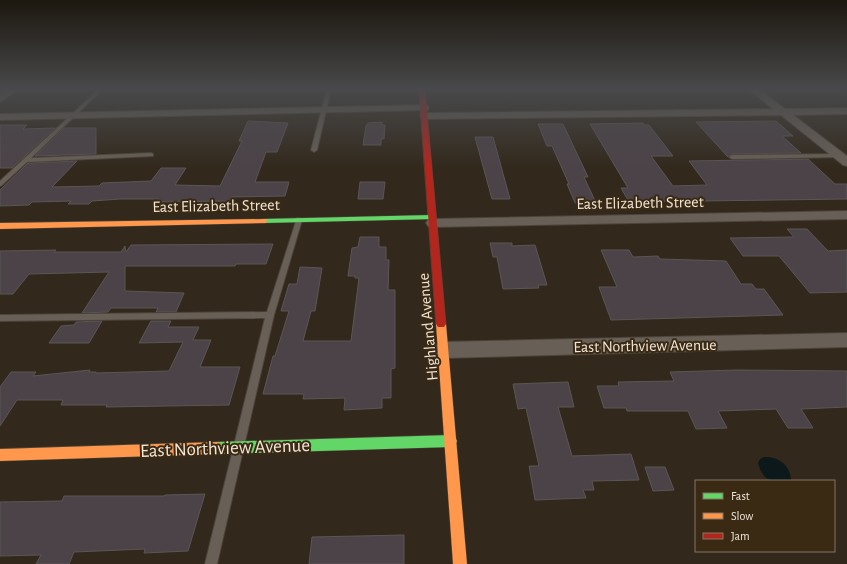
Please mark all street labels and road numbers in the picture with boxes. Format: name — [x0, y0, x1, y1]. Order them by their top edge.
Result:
street label: East Elizabeth Street — [576, 194, 704, 212]
street label: East Elizabeth Street — [152, 197, 280, 215]
street label: Highland Avenue — [415, 272, 441, 381]
street label: East Northview Avenue — [573, 337, 717, 355]
street label: East Northview Avenue — [140, 436, 310, 461]

